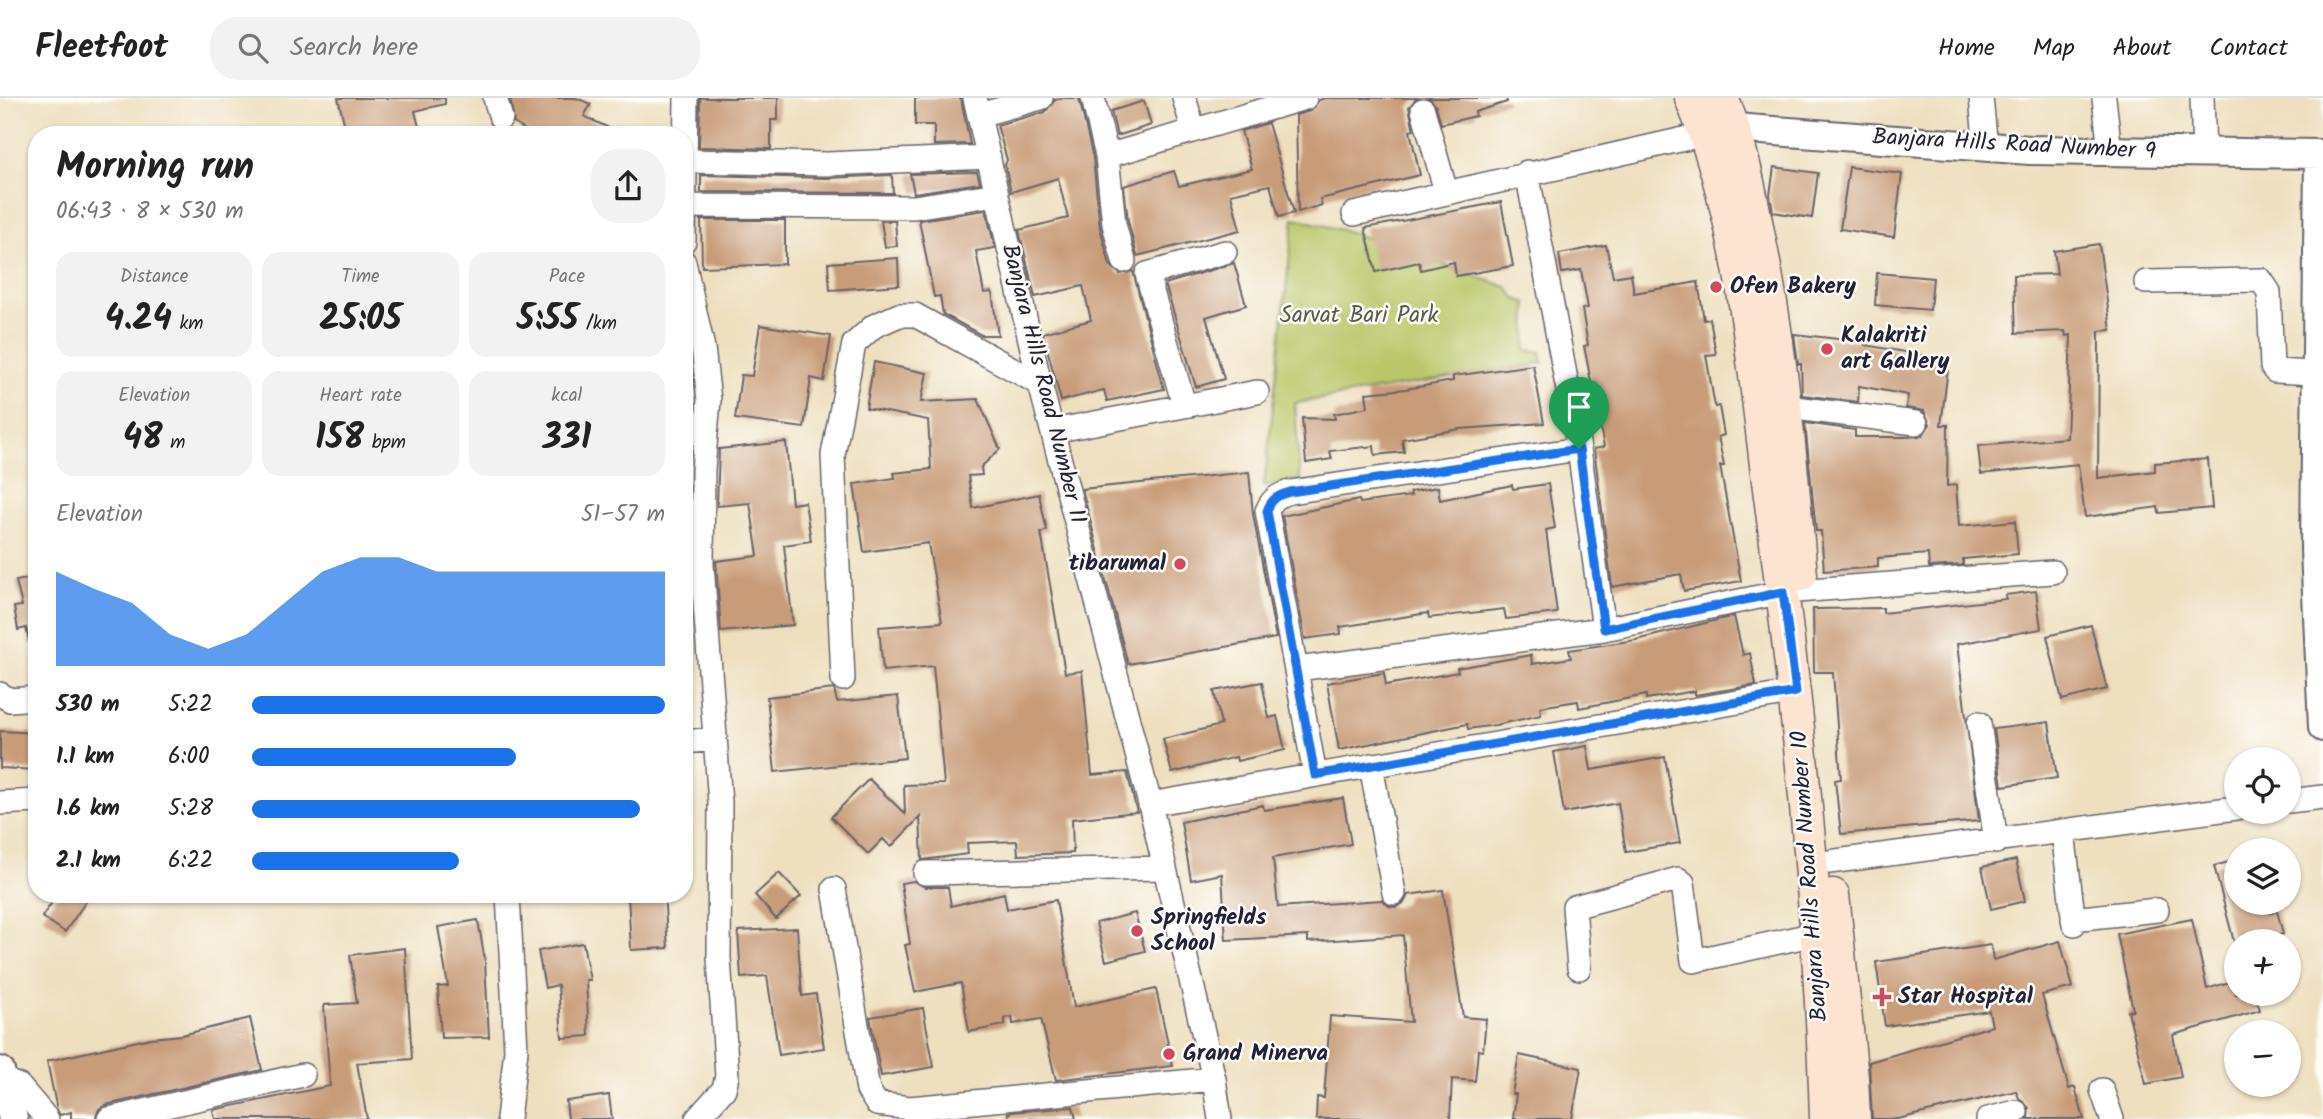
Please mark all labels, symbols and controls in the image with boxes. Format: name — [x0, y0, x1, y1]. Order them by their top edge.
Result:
search box — [210, 17, 700, 80]
text: Fleetfoot — [35, 22, 168, 75]
text: Search here — [290, 27, 418, 69]
icon: search — [234, 29, 272, 67]
text: Home — [1938, 29, 1995, 68]
text: Map — [2033, 29, 2075, 68]
text: About — [2113, 29, 2171, 68]
text: Contact — [2209, 29, 2288, 68]
street label: Banjara Hills Road Number 9 — [1871, 120, 2157, 170]
text: Morning run — [56, 138, 254, 198]
button: share — [591, 149, 665, 223]
text: 06:43 · 8 × 530 m — [56, 194, 244, 230]
street label: Banjara Hills Road Number 11 — [991, 240, 1095, 528]
text: Distance — [120, 262, 188, 292]
text: Time — [341, 262, 380, 292]
text: Pace — [549, 262, 585, 292]
place label: Ofen Bakery — [1730, 269, 1856, 305]
marker: Ofen Bakery — [1708, 279, 1724, 295]
text: 4.24 — [105, 292, 172, 348]
text: 25:05 — [319, 292, 402, 348]
text: 5:55 — [517, 292, 579, 348]
park label: Sarvat Bari Park — [1280, 298, 1439, 334]
text: km — [172, 309, 203, 339]
text: /km — [579, 309, 617, 339]
place label: Kalakriti art Gallery — [1841, 318, 1950, 380]
marker: Kalakriti art Gallery — [1819, 341, 1835, 357]
pin — [1549, 377, 1609, 449]
text: Elevation — [118, 381, 190, 411]
text: Heart rate — [319, 381, 402, 411]
text: kcal — [551, 381, 582, 411]
icon: arrive — [1560, 388, 1598, 426]
text: 48 — [123, 411, 163, 467]
text: 158 — [315, 411, 364, 467]
text: 331 — [542, 411, 591, 467]
text: m — [163, 428, 185, 458]
text: bpm — [364, 428, 406, 458]
text: Elevation — [56, 497, 143, 533]
text: 51–57 m — [581, 497, 665, 533]
place label: tibarumal — [1069, 546, 1167, 582]
marker: tibarumal — [1172, 556, 1188, 572]
text: 530 m — [56, 687, 120, 723]
text: 5:22 — [168, 687, 213, 723]
street label: Banjara Hills Road Number 10 — [1782, 729, 1838, 1023]
text: 1.1 km — [56, 739, 114, 775]
text: 6:00 — [168, 739, 209, 775]
map controls — [2224, 747, 2301, 1097]
button: locate — [2224, 747, 2301, 824]
text: 1.6 km — [56, 791, 120, 827]
text: 5:28 — [168, 791, 213, 827]
button: layers — [2224, 838, 2301, 915]
text: 2.1 km — [56, 843, 121, 879]
text: 6:22 — [168, 843, 213, 879]
place label: Springfields School — [1151, 900, 1267, 962]
marker: Springfields School — [1129, 923, 1145, 939]
button: + — [2224, 929, 2301, 1006]
place label: Star Hospital — [1898, 979, 2034, 1015]
marker: Star Hospital — [1872, 987, 1892, 1007]
button: − — [2224, 1020, 2301, 1097]
place label: Grand Minerva — [1183, 1036, 1328, 1072]
marker: Grand Minerva — [1161, 1046, 1177, 1062]

